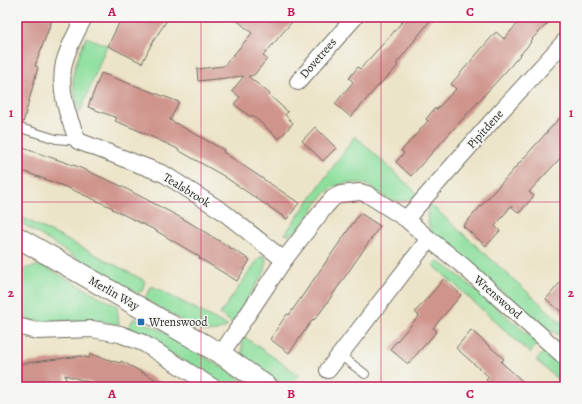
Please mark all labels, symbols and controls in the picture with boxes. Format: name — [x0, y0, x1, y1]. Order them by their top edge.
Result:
text: A — [107, 3, 117, 20]
text: B — [287, 3, 295, 20]
text: C — [466, 3, 474, 20]
street label: Dovetrees — [296, 34, 340, 82]
text: 1 — [9, 104, 14, 121]
text: 1 — [569, 104, 574, 121]
street label: Pipitdene — [463, 106, 507, 152]
street label: Tealsbrook — [160, 169, 214, 211]
street label: Wrenswood — [470, 271, 526, 323]
street label: Merlin Way — [86, 272, 143, 314]
text: 2 — [8, 284, 15, 301]
text: 2 — [568, 284, 575, 301]
place label: Wrenswood — [148, 314, 208, 330]
marker: Wrenswood — [136, 317, 146, 327]
text: A — [107, 385, 117, 402]
text: B — [287, 385, 295, 402]
text: C — [466, 385, 474, 402]

